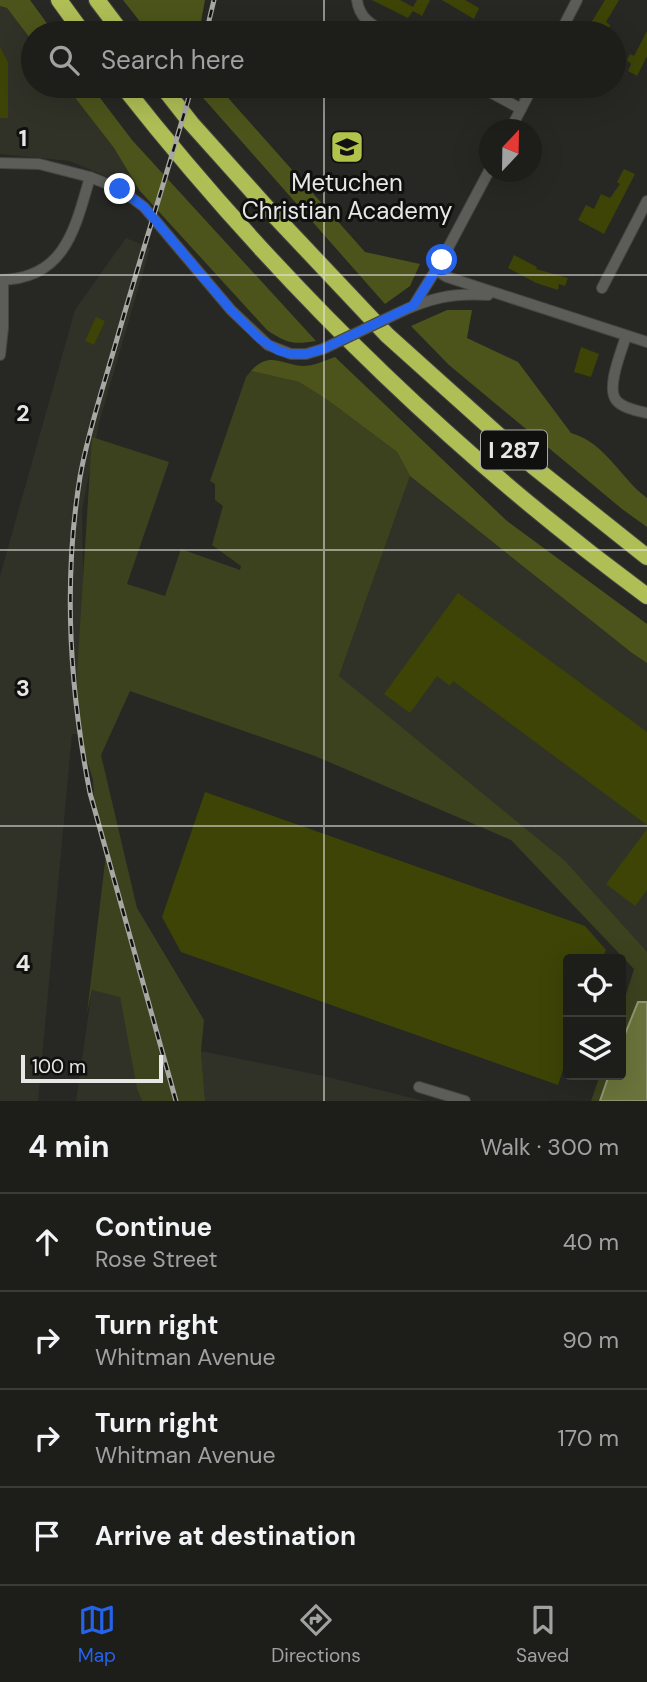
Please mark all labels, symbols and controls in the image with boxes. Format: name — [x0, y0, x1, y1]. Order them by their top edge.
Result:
search box — [21, 21, 626, 98]
icon: search — [45, 41, 83, 79]
text: Search here — [101, 43, 244, 77]
north arrow — [479, 119, 542, 182]
text: 1 — [19, 123, 27, 153]
school or university icon: Metuchen Christian Academy — [328, 128, 366, 166]
place label: Metuchen Christian Academy — [242, 167, 452, 226]
route end — [104, 173, 135, 204]
route start — [426, 244, 457, 275]
text: 2 — [16, 398, 30, 428]
road number: I 287 — [481, 431, 547, 470]
text: 3 — [16, 673, 30, 703]
text: 4 — [16, 948, 31, 978]
map controls — [563, 954, 626, 1080]
button: locate — [563, 954, 626, 1017]
button: layers — [563, 1017, 626, 1080]
scale bar — [21, 1052, 163, 1084]
text: 100 m — [32, 1054, 86, 1079]
text: 4 min — [28, 1127, 110, 1166]
text: Walk · 300 m — [480, 1132, 619, 1162]
text: Continue — [95, 1210, 212, 1244]
icon: ahead — [28, 1223, 66, 1261]
text: 40 m — [563, 1227, 619, 1257]
text: Rose Street — [95, 1244, 218, 1274]
text: Turn right — [95, 1308, 219, 1342]
icon: right — [28, 1321, 66, 1359]
text: 90 m — [562, 1325, 619, 1355]
text: Whitman Avenue — [95, 1342, 276, 1372]
text: Turn right — [95, 1406, 219, 1440]
icon: right — [28, 1419, 66, 1457]
text: 170 m — [558, 1423, 619, 1453]
text: Whitman Avenue — [95, 1440, 276, 1470]
icon: arrive — [28, 1517, 66, 1555]
text: Arrive at destination — [95, 1519, 356, 1553]
tab: Map — [78, 1601, 116, 1668]
tab: Directions — [271, 1601, 361, 1668]
tab: Saved — [516, 1601, 569, 1668]

